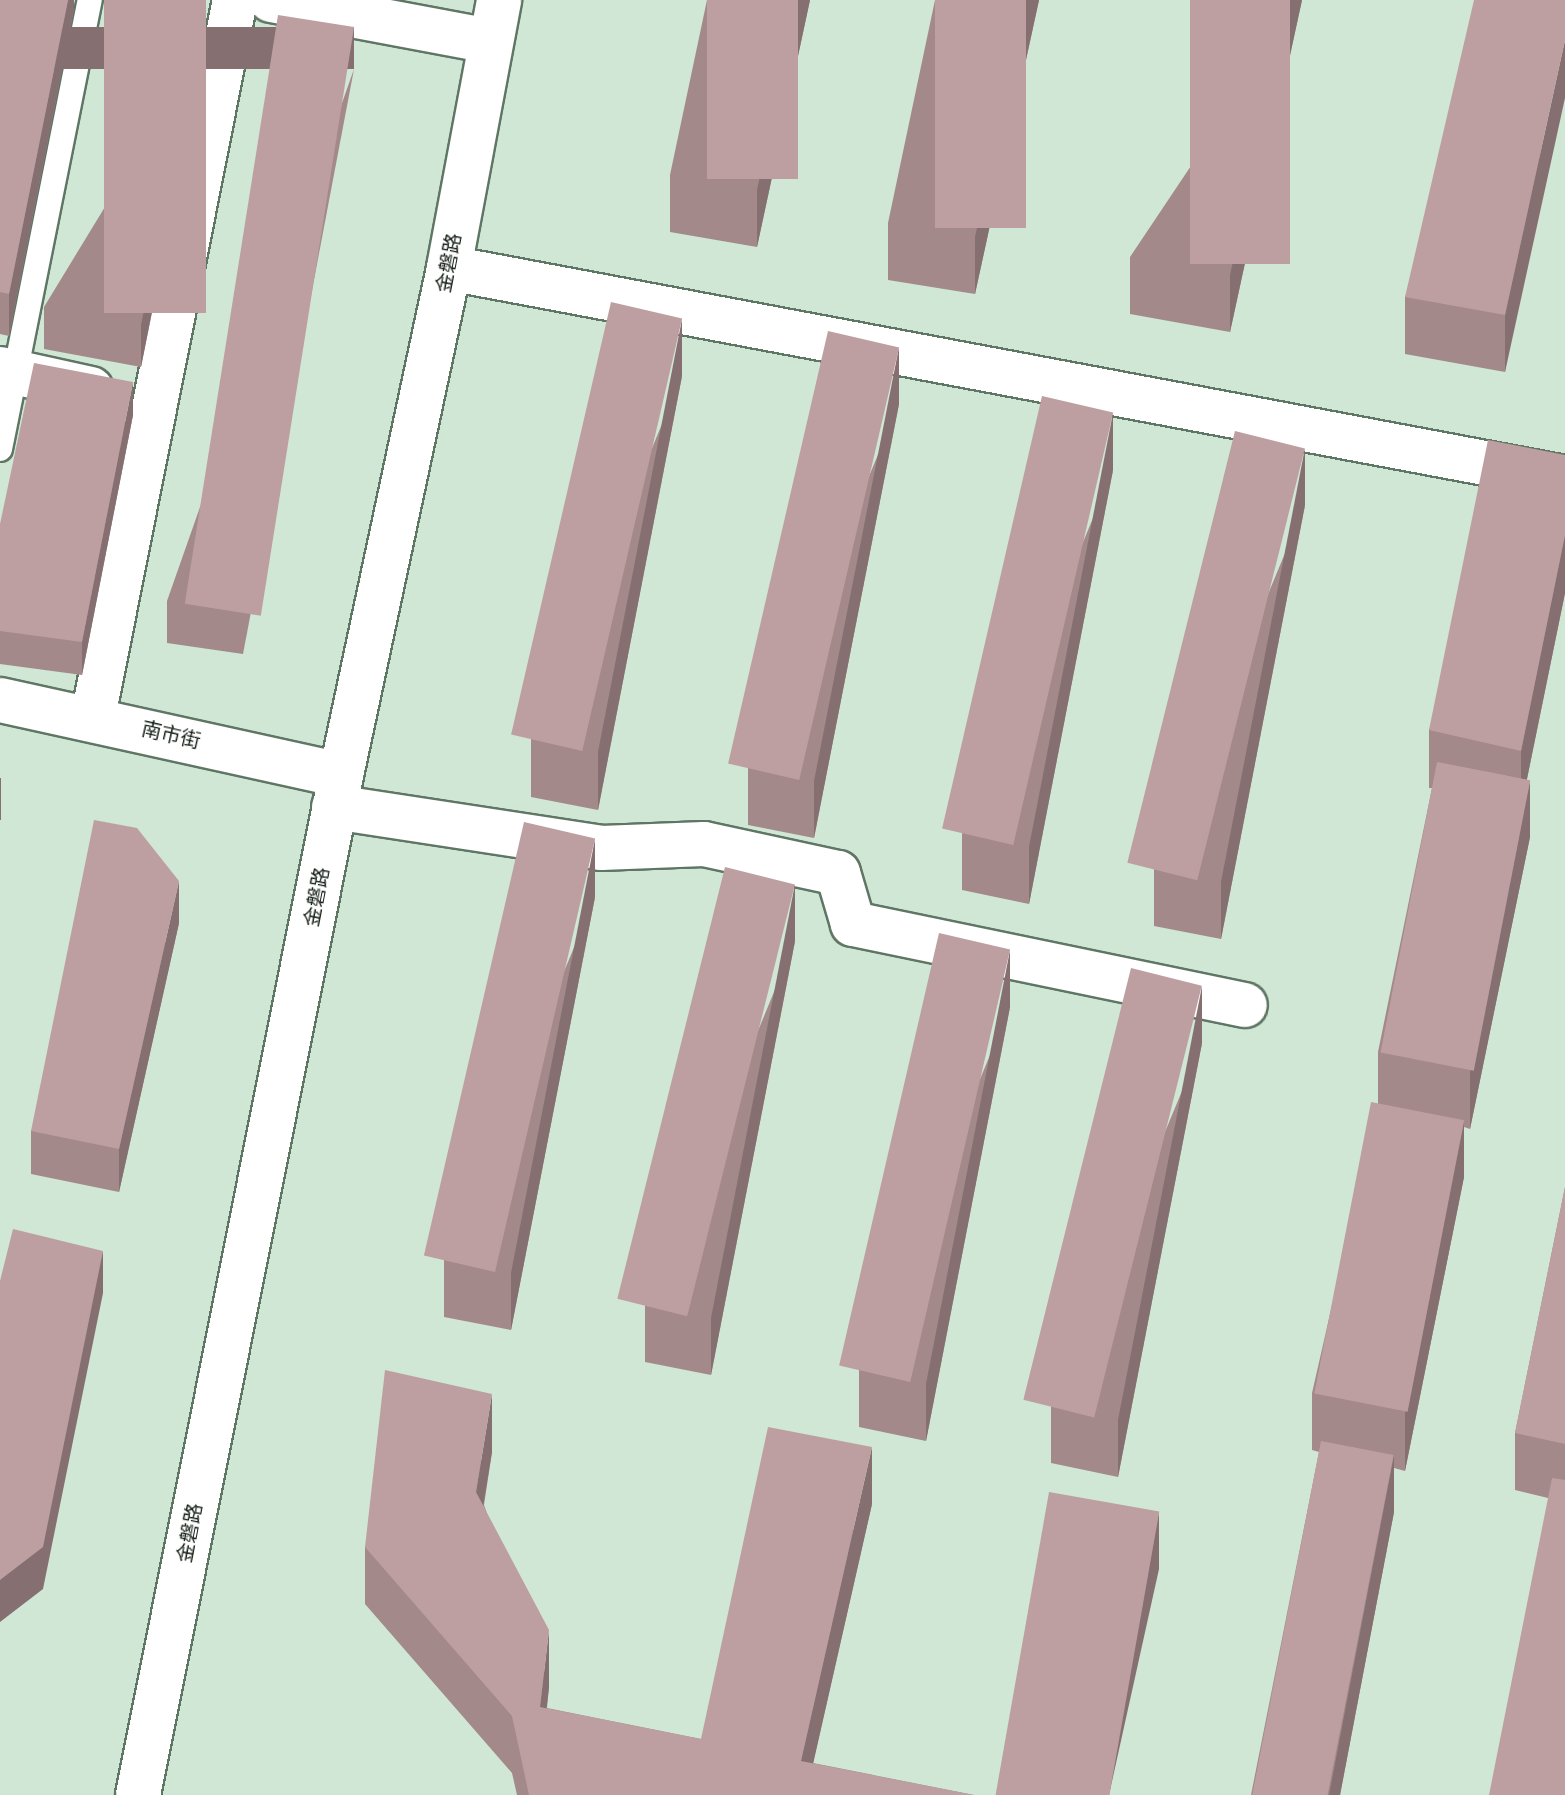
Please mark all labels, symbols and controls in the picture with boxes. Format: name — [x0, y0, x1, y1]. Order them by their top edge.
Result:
street label: 金磐路 — [431, 231, 467, 295]
street label: 南市街 — [139, 717, 203, 753]
street label: 金磐路 — [299, 865, 335, 929]
street label: 金磐路 — [172, 1501, 208, 1565]

